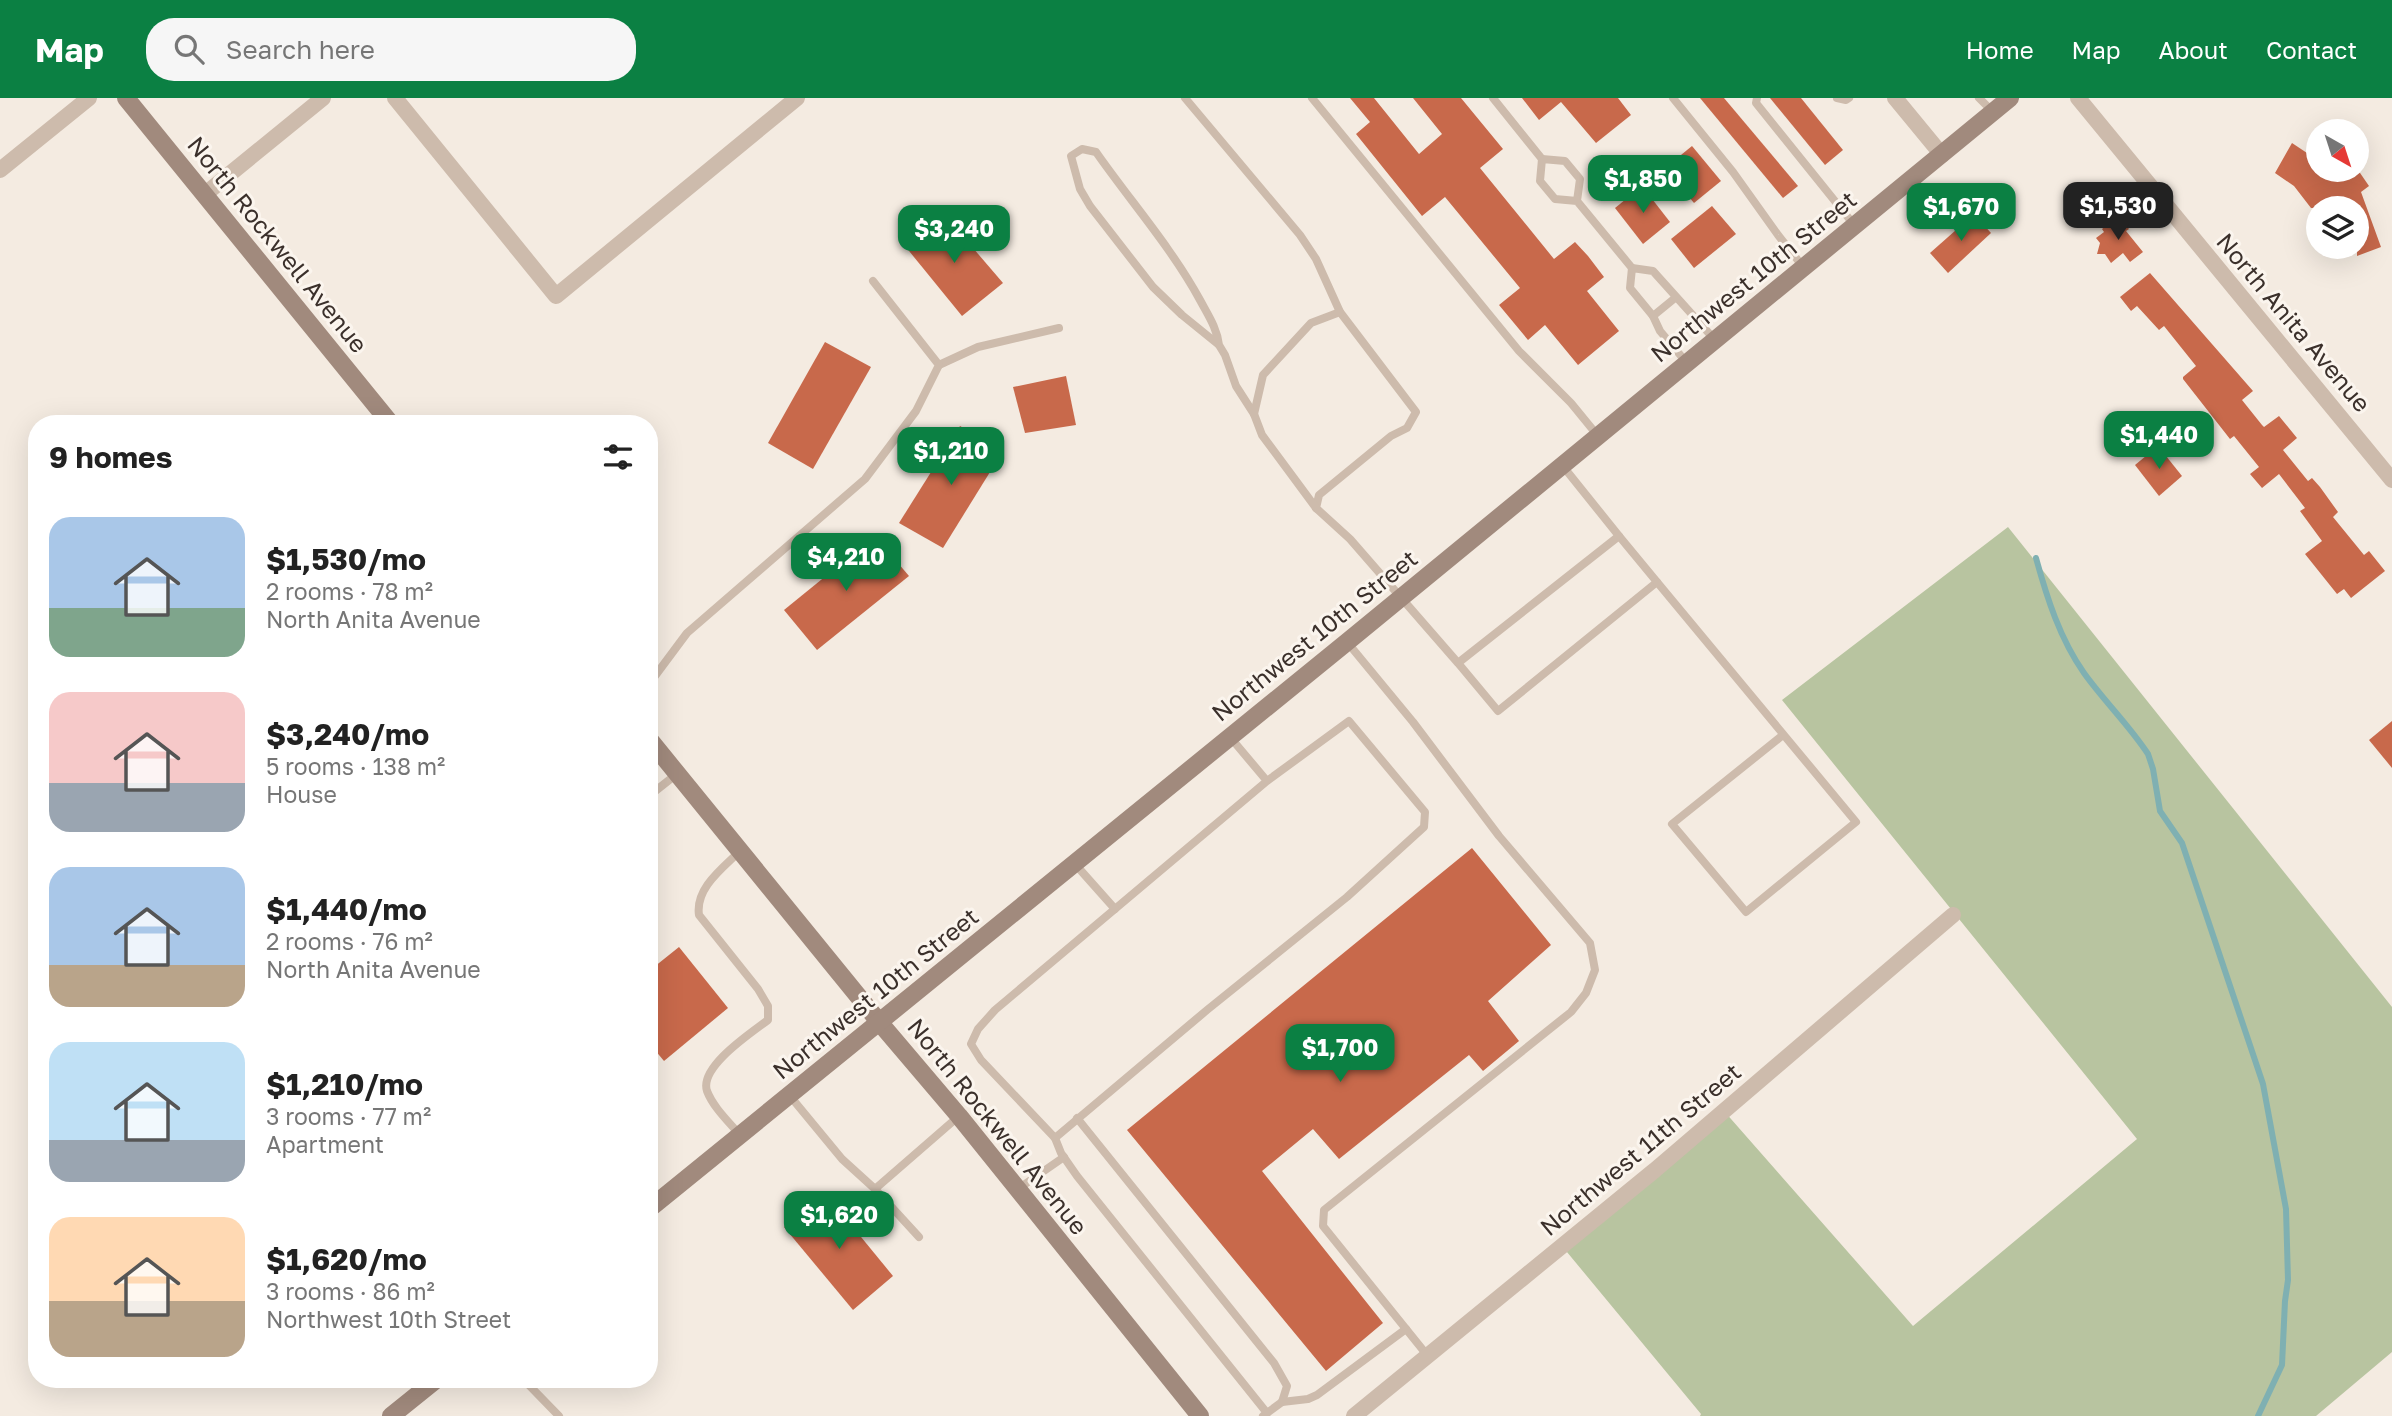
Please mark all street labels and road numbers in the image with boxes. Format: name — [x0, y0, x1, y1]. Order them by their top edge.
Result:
street label: North Rockwell Avenue — [182, 130, 374, 358]
street label: Northwest 10th Street — [1644, 184, 1862, 368]
street label: North Anita Avenue — [2211, 227, 2377, 417]
street label: Northwest 10th Street — [1205, 543, 1423, 727]
street label: Northwest 10th Street — [766, 901, 984, 1085]
street label: North Rockwell Avenue — [902, 1012, 1094, 1240]
street label: Northwest 11th Street — [1534, 1057, 1746, 1241]

